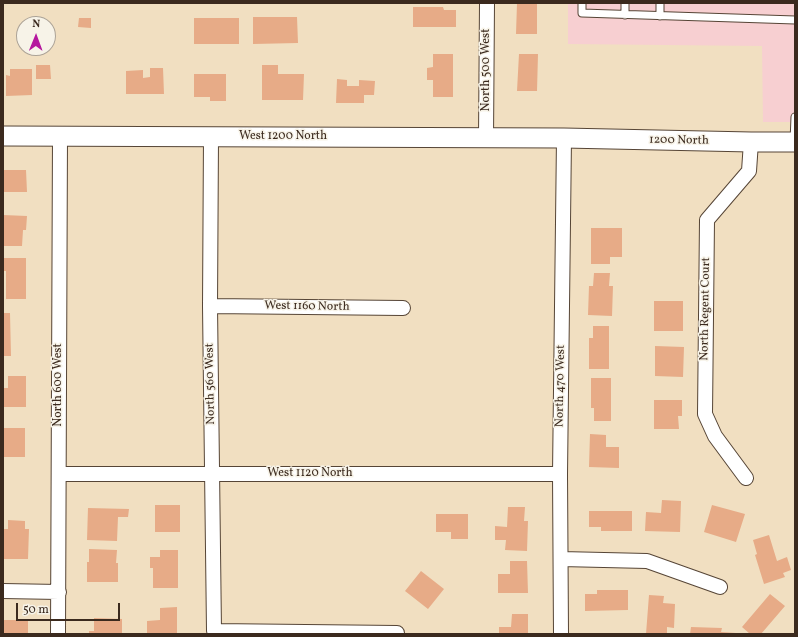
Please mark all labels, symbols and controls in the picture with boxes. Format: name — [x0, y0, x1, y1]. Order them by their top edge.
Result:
north arrow — [16, 16, 56, 56]
text: N — [32, 17, 40, 32]
street label: North 500 West — [480, 29, 494, 111]
street label: West 1200 North — [239, 130, 327, 144]
street label: 1200 North — [649, 133, 709, 149]
street label: North Regent Court — [698, 257, 714, 361]
street label: West 1160 North — [264, 299, 350, 315]
street label: North 600 West — [52, 343, 66, 427]
street label: North 560 West — [203, 343, 219, 425]
street label: North 470 West — [553, 345, 569, 427]
street label: West 1120 North — [267, 467, 353, 481]
scale bar — [18, 595, 122, 621]
text: 50 m — [23, 602, 49, 618]

